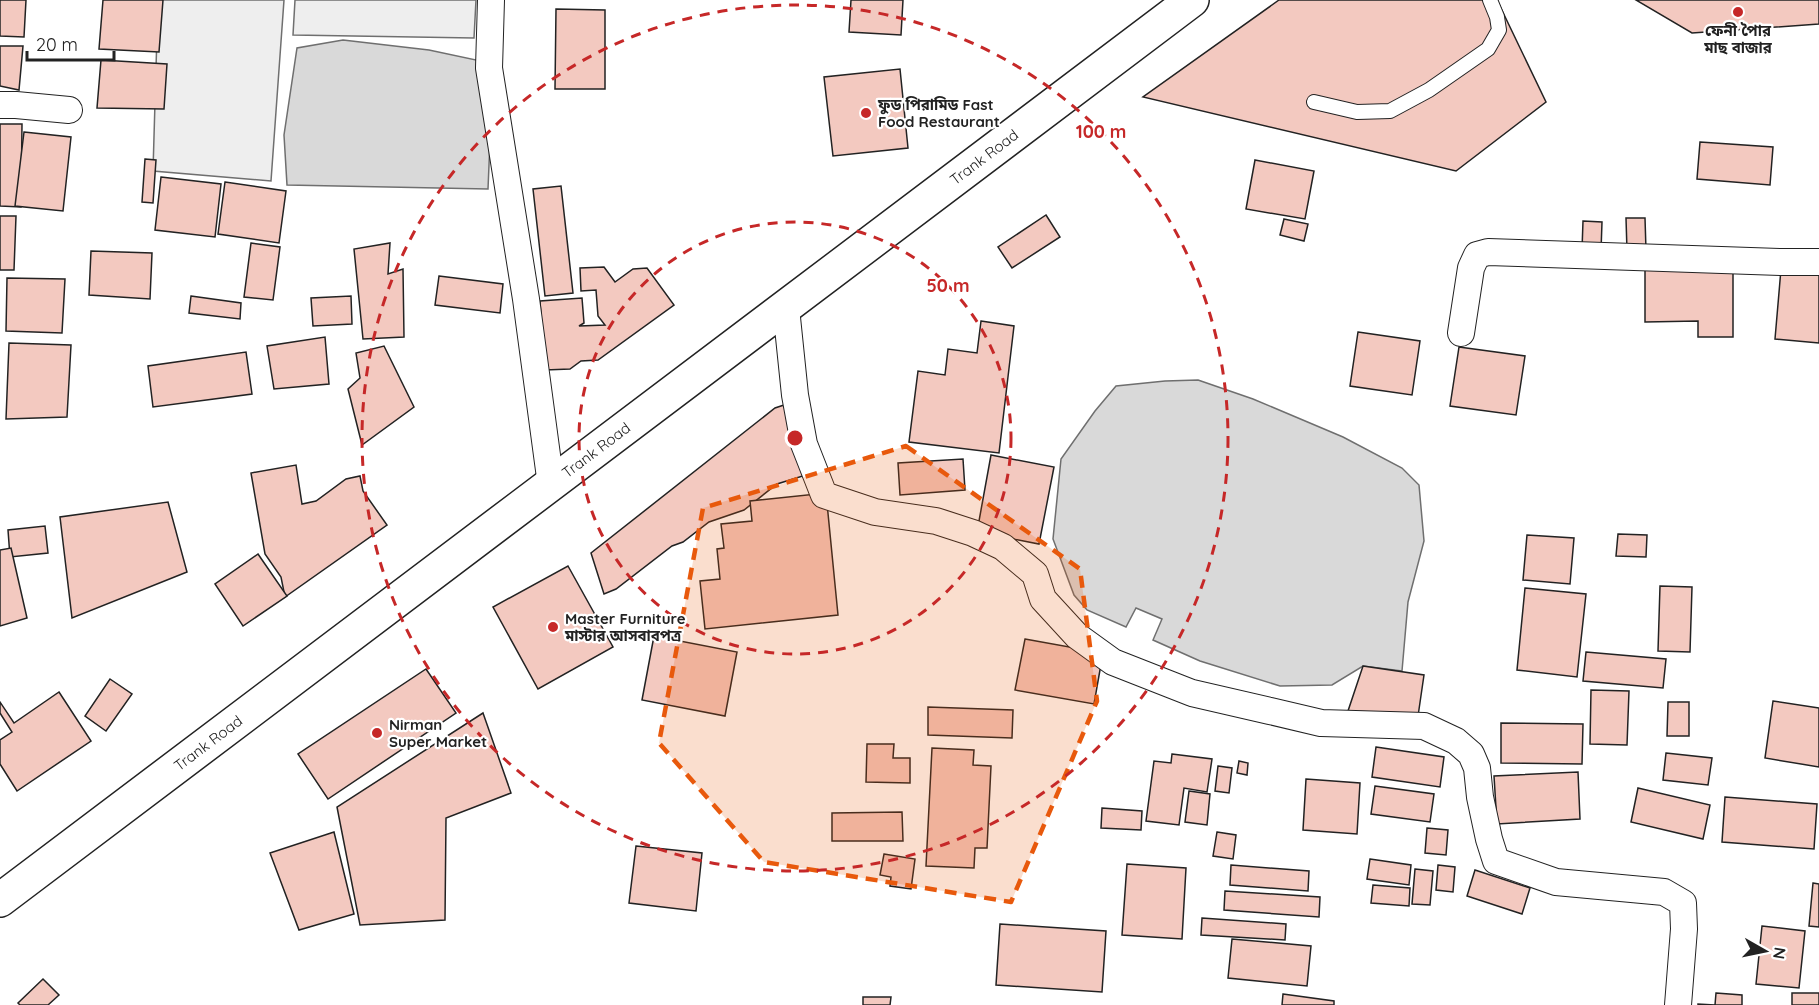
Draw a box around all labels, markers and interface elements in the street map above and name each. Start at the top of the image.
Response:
marker: ফেনী পৈার মাছ বাজার [1731,5,1745,19]
place label: ফেনী পৈার মাছ বাজার [1703,21,1773,57]
scale bar [27,24,114,62]
text: 20 m [36,33,78,56]
place label: ফুড পিরামিড Fast Food Restaurant [877,95,1000,131]
marker: ফুড পিরামিড Fast Food Restaurant [859,106,873,120]
text: 100 m [1076,120,1126,143]
street label: Trank Road [946,125,1022,189]
text: 50 m [926,274,970,297]
street label: Trank Road [558,418,634,482]
centre of rings [785,428,805,448]
place label: Master Furniture মাস্টার আসবাবপত্র [564,609,686,645]
marker: Master Furniture মাস্টার আসবাবপত্র [546,620,560,634]
street label: Trank Road [170,711,246,775]
place label: Nirman Super Market [389,715,487,751]
marker: Nirman Super Market [370,726,384,740]
north arrow [1735,921,1795,981]
text: N [1769,946,1791,961]

